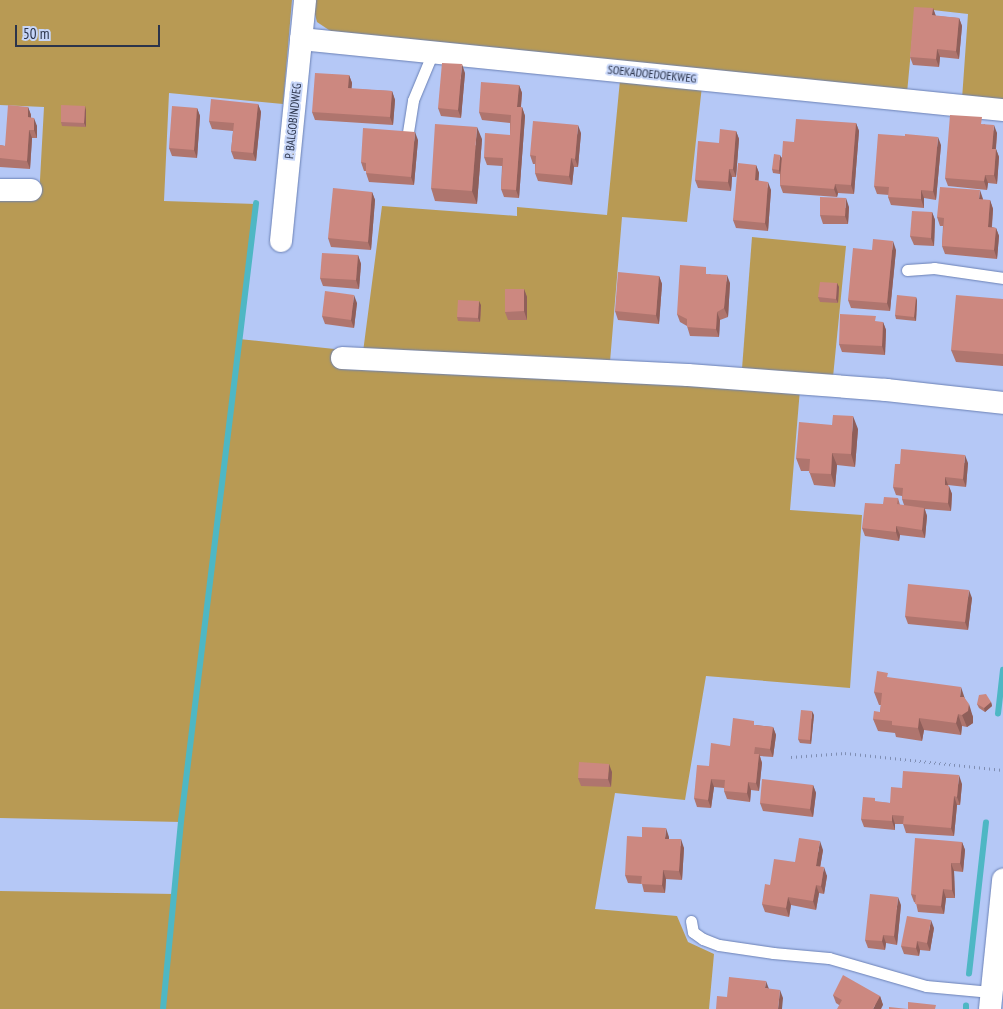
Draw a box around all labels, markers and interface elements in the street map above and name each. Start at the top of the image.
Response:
scale bar [18,15,162,47]
text: 50 m [23,24,49,43]
street label: SOEKADOEDOEKWEG [607,62,697,86]
street label: P. BALGOBINDWEG [282,82,304,160]

